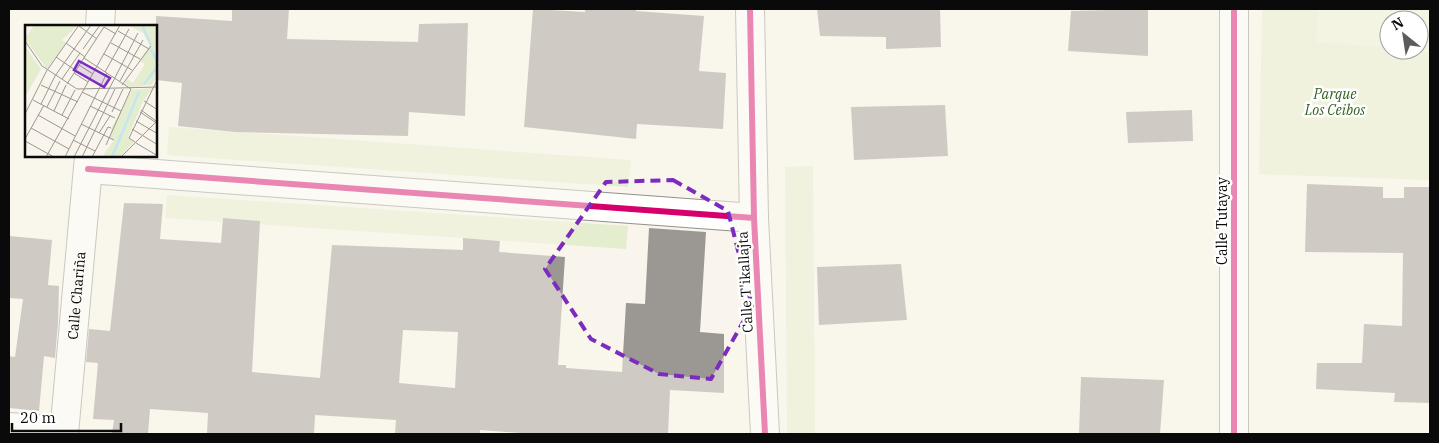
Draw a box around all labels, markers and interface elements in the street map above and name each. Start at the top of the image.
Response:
north arrow [1379,10,1429,60]
text: N [1388,13,1407,34]
inset map [25,25,158,158]
park label: Parque Los Ceibos [1304,85,1366,119]
street label: Calle Tutayay [1213,176,1231,265]
street label: Calle T'ikallajta [733,230,757,333]
street label: Calle Chariña [64,250,89,340]
scale bar [12,400,121,432]
text: 20 m [20,408,56,427]

